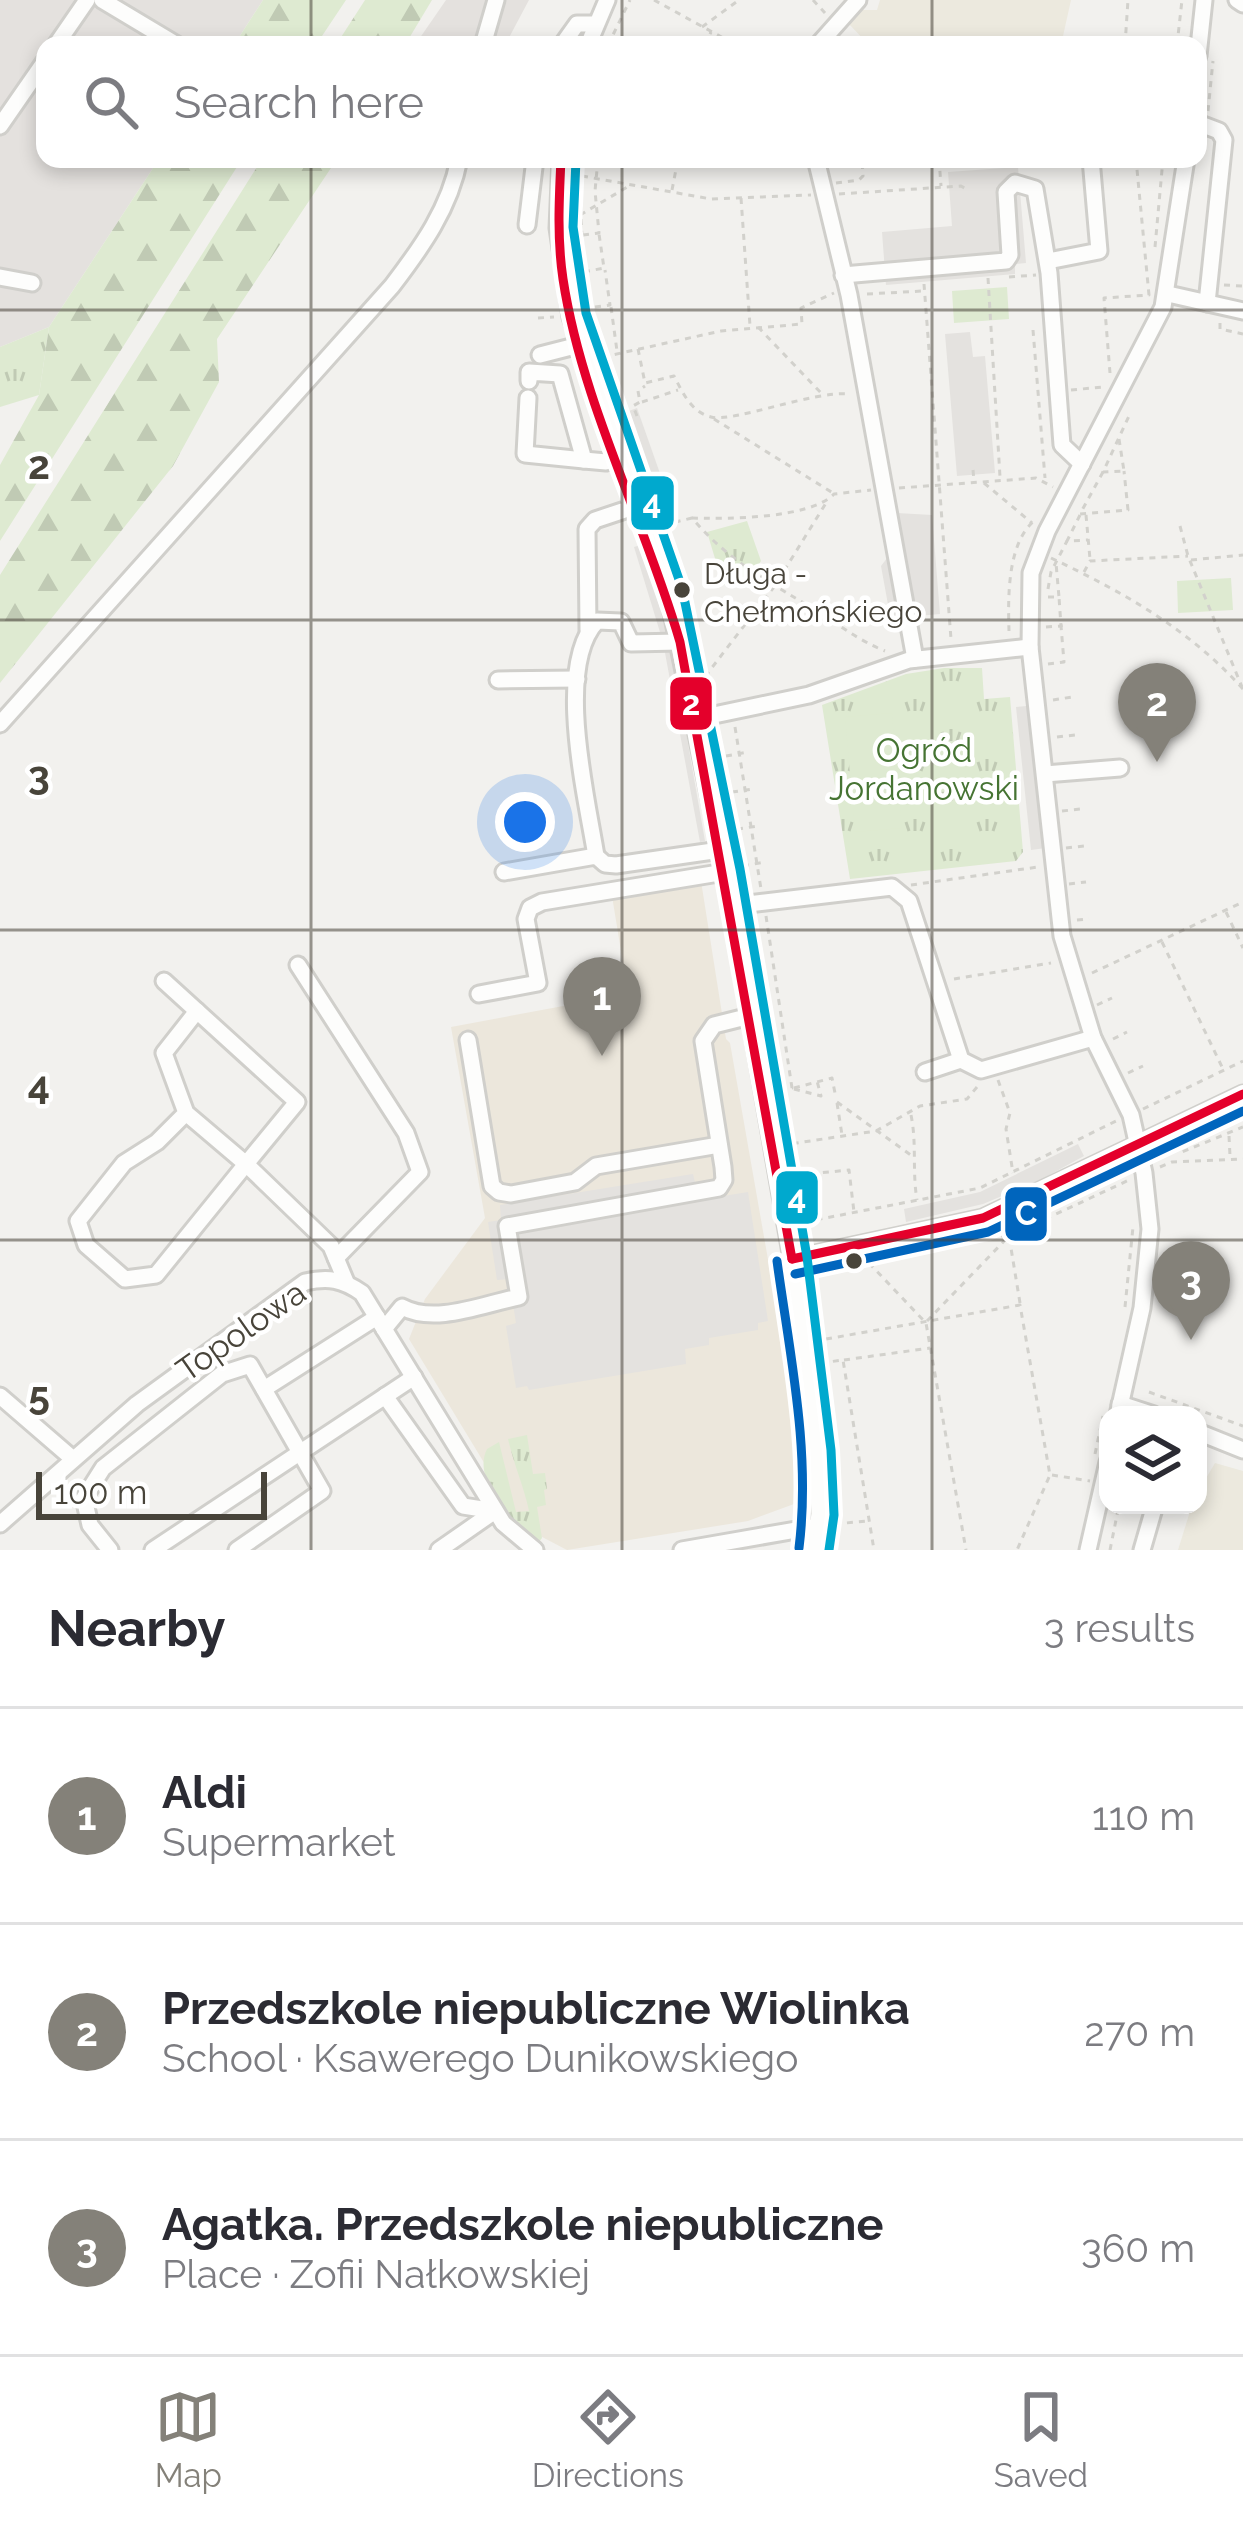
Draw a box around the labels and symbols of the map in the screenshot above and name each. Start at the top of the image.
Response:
text: 2 [28,442,50,488]
line badge: 4 [629,474,676,532]
text: 4 [643,483,661,522]
place label: Długa - Chełmońskiego [704,556,922,629]
marker: Długa - Chełmońskiego [671,579,693,601]
pin: 2 [1118,663,1196,762]
line badge: 2 [668,675,714,732]
text: 2 [682,684,700,723]
park label: Ogród Jordanowski [829,731,1019,808]
text: 3 [28,752,50,798]
your location [495,792,555,852]
pin: 1 [563,957,641,1056]
text: 4 [28,1062,50,1108]
line badge: 4 [774,1169,820,1226]
text: 4 [788,1178,806,1217]
line badge: C [1003,1185,1049,1243]
text: C [1015,1194,1038,1233]
pin: 3 [1152,1241,1230,1340]
unlabelled marker [843,1250,865,1272]
street label: Topolowa [169,1272,313,1390]
text: 5 [28,1372,50,1418]
scale bar [36,1466,267,1519]

